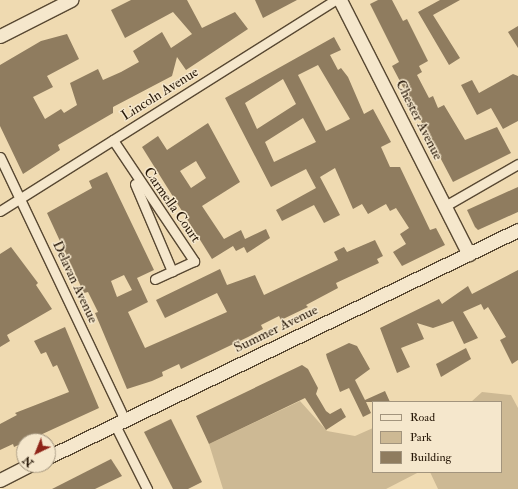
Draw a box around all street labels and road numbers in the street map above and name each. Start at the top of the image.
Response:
street label: Lincoln Avenue [118,64,202,124]
street label: Chester Avenue [392,77,446,163]
street label: Carmella Court [140,164,204,246]
street label: Delavan Avenue [49,238,101,326]
street label: Summer Avenue [231,301,321,357]

